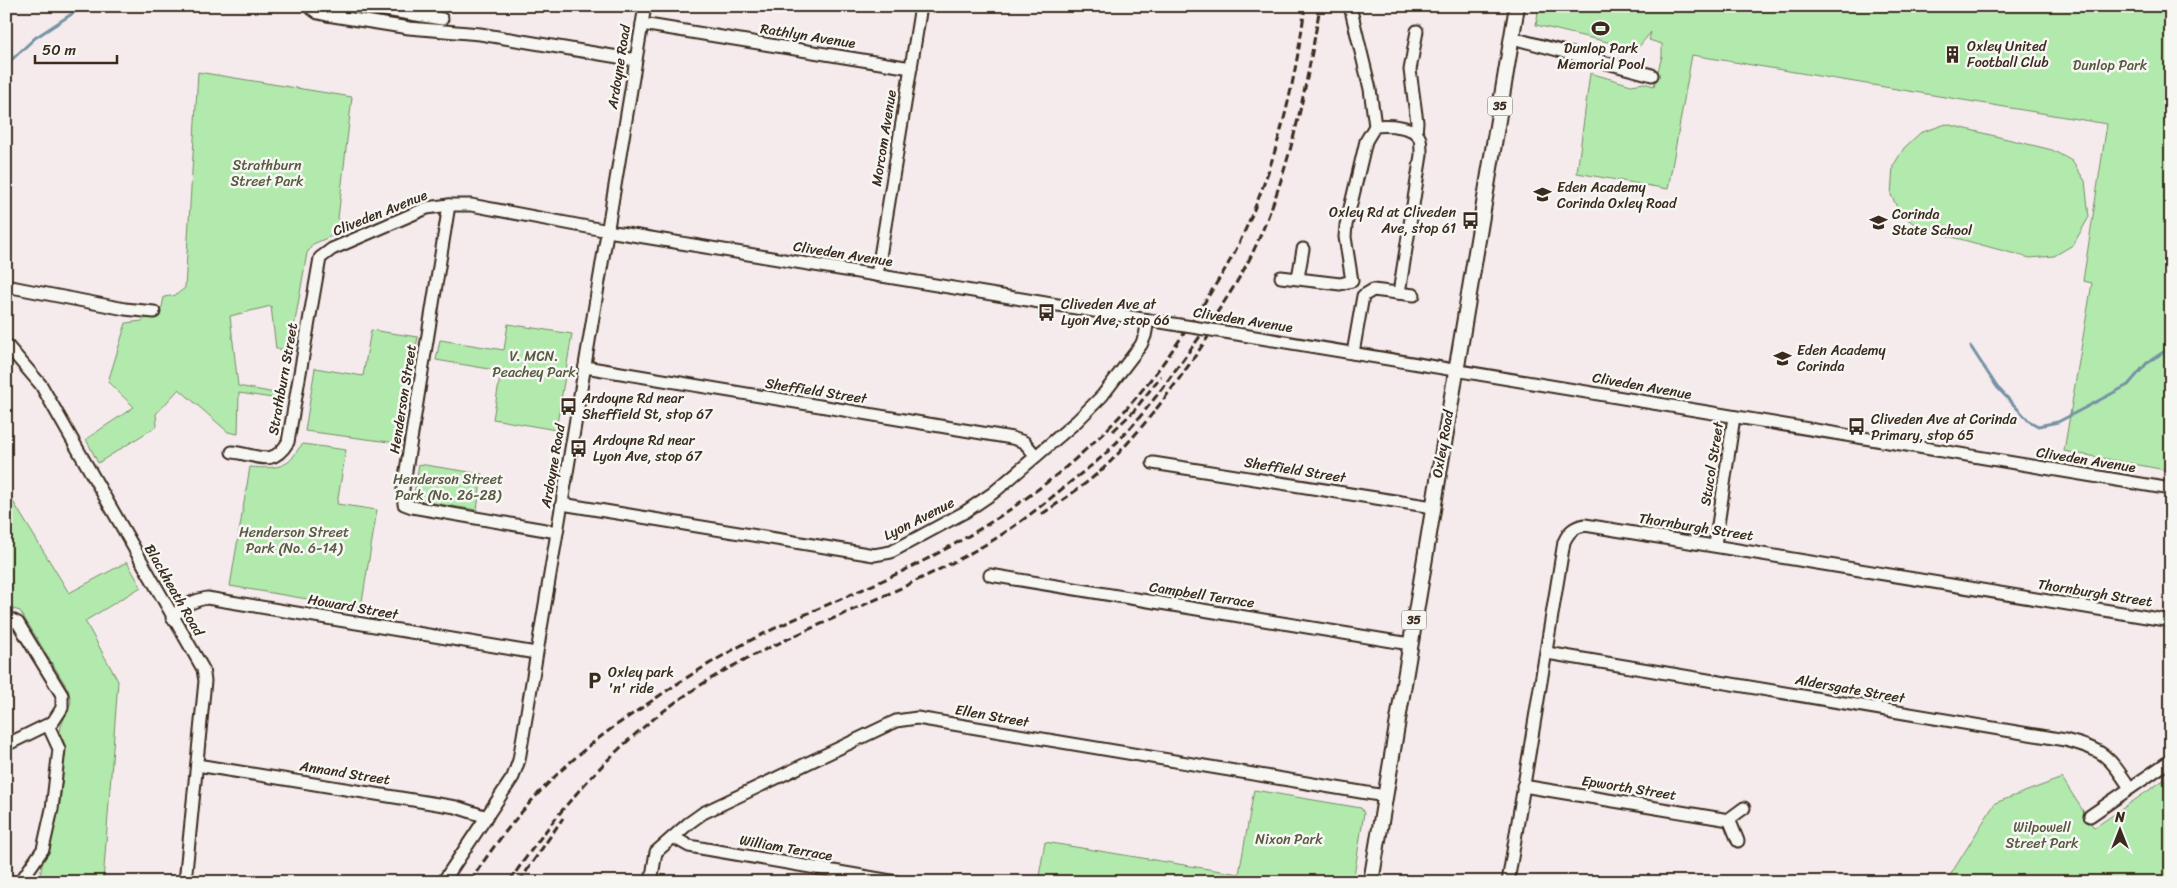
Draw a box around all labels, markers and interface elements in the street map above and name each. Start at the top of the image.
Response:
street label: Rathlyn Avenue [759,16,858,56]
sports icon: Dunlop Park Memorial Pool [1591,18,1611,38]
street label: Ardoyne Road [600,22,638,112]
scale bar [35,32,118,64]
place label: Oxley United Football Club [1967,34,2049,75]
place label: Dunlop Park Memorial Pool [1557,36,1646,77]
text: 50 m [42,37,77,63]
building icon: Oxley United Football Club [1943,44,1963,64]
park label: Dunlop Park [2073,53,2148,78]
street label: Morcom Avenue [864,88,904,188]
road number: 35 [1488,96,1512,115]
park label: Strathburn Street Park [230,153,304,194]
place label: Eden Academy Corinda Oxley Road [1557,175,1678,216]
street label: Cliveden Avenue [329,183,431,243]
school or university icon: Eden Academy Corinda Oxley Road [1533,185,1553,205]
place label: Oxley Rd at Cliveden Ave, stop 61 [1329,200,1456,241]
place label: Corinda State School [1892,202,1973,243]
bus stop icon: Oxley Rd at Cliveden Ave, stop 61 [1460,210,1480,230]
school or university icon: Corinda State School [1868,212,1888,232]
street label: Cliveden Avenue [791,234,895,274]
place label: Cliveden Ave at Lyon Ave, stop 66 [1061,292,1170,333]
street label: Cliveden Avenue [1191,300,1295,340]
bus stop icon: Cliveden Ave at Lyon Ave, stop 66 [1037,302,1057,322]
street label: Strathburn Street [261,321,305,437]
place label: Eden Academy Corinda [1797,338,1887,379]
street label: Henderson Street [382,343,424,455]
park label: V. MCN. Peachey Park [492,344,576,385]
school or university icon: Eden Academy Corinda [1773,348,1793,368]
street label: Cliveden Avenue [1590,365,1694,407]
street label: Sheffield Street [763,371,870,412]
place label: Ardoyne Rd near Sheffield St, stop 67 [581,386,713,427]
bus stop icon: Ardoyne Rd near Sheffield St, stop 67 [558,396,578,416]
street label: Oxley Road [1425,407,1462,480]
place label: Cliveden Ave at Corinda Primary, stop 65 [1871,407,2018,448]
bus stop icon: Cliveden Ave at Corinda Primary, stop 65 [1847,417,1867,437]
street label: Stucol Street [1693,419,1731,508]
street label: Ardoyne Road [533,420,573,511]
place label: Ardoyne Rd near Lyon Ave, stop 67 [592,428,703,469]
bus stop icon: Ardoyne Rd near Lyon Ave, stop 67 [569,438,589,458]
street label: Cliveden Avenue [2034,440,2138,480]
street label: Sheffield Street [1242,450,1349,491]
park label: Henderson Street Park (No. 26-28) [393,467,503,508]
street label: Lyon Avenue [879,490,959,548]
street label: Thornburgh Street [1637,506,1755,548]
park label: Henderson Street Park (No. 6-14) [239,520,349,561]
street label: Blackheath Road [137,539,211,642]
street label: Thornburgh Street [2036,572,2154,614]
street label: Campbell Terrace [1148,574,1256,616]
street label: Howard Street [306,587,401,627]
road number: 35 [1402,610,1426,630]
place label: Oxley park 'n' ride [608,660,674,701]
street label: Aldersgate Street [1792,667,1908,711]
parking icon: Oxley park 'n' ride [584,670,604,690]
street label: Ellen Street [953,697,1032,735]
street label: Annand Street [297,753,392,792]
street label: Epworth Street [1580,768,1678,808]
text: N [2114,805,2125,830]
north arrow [2094,806,2144,856]
park label: Wilpowell Street Park [2005,815,2079,856]
park label: Nixon Park [1255,827,1323,852]
street label: William Terrace [738,828,835,869]

